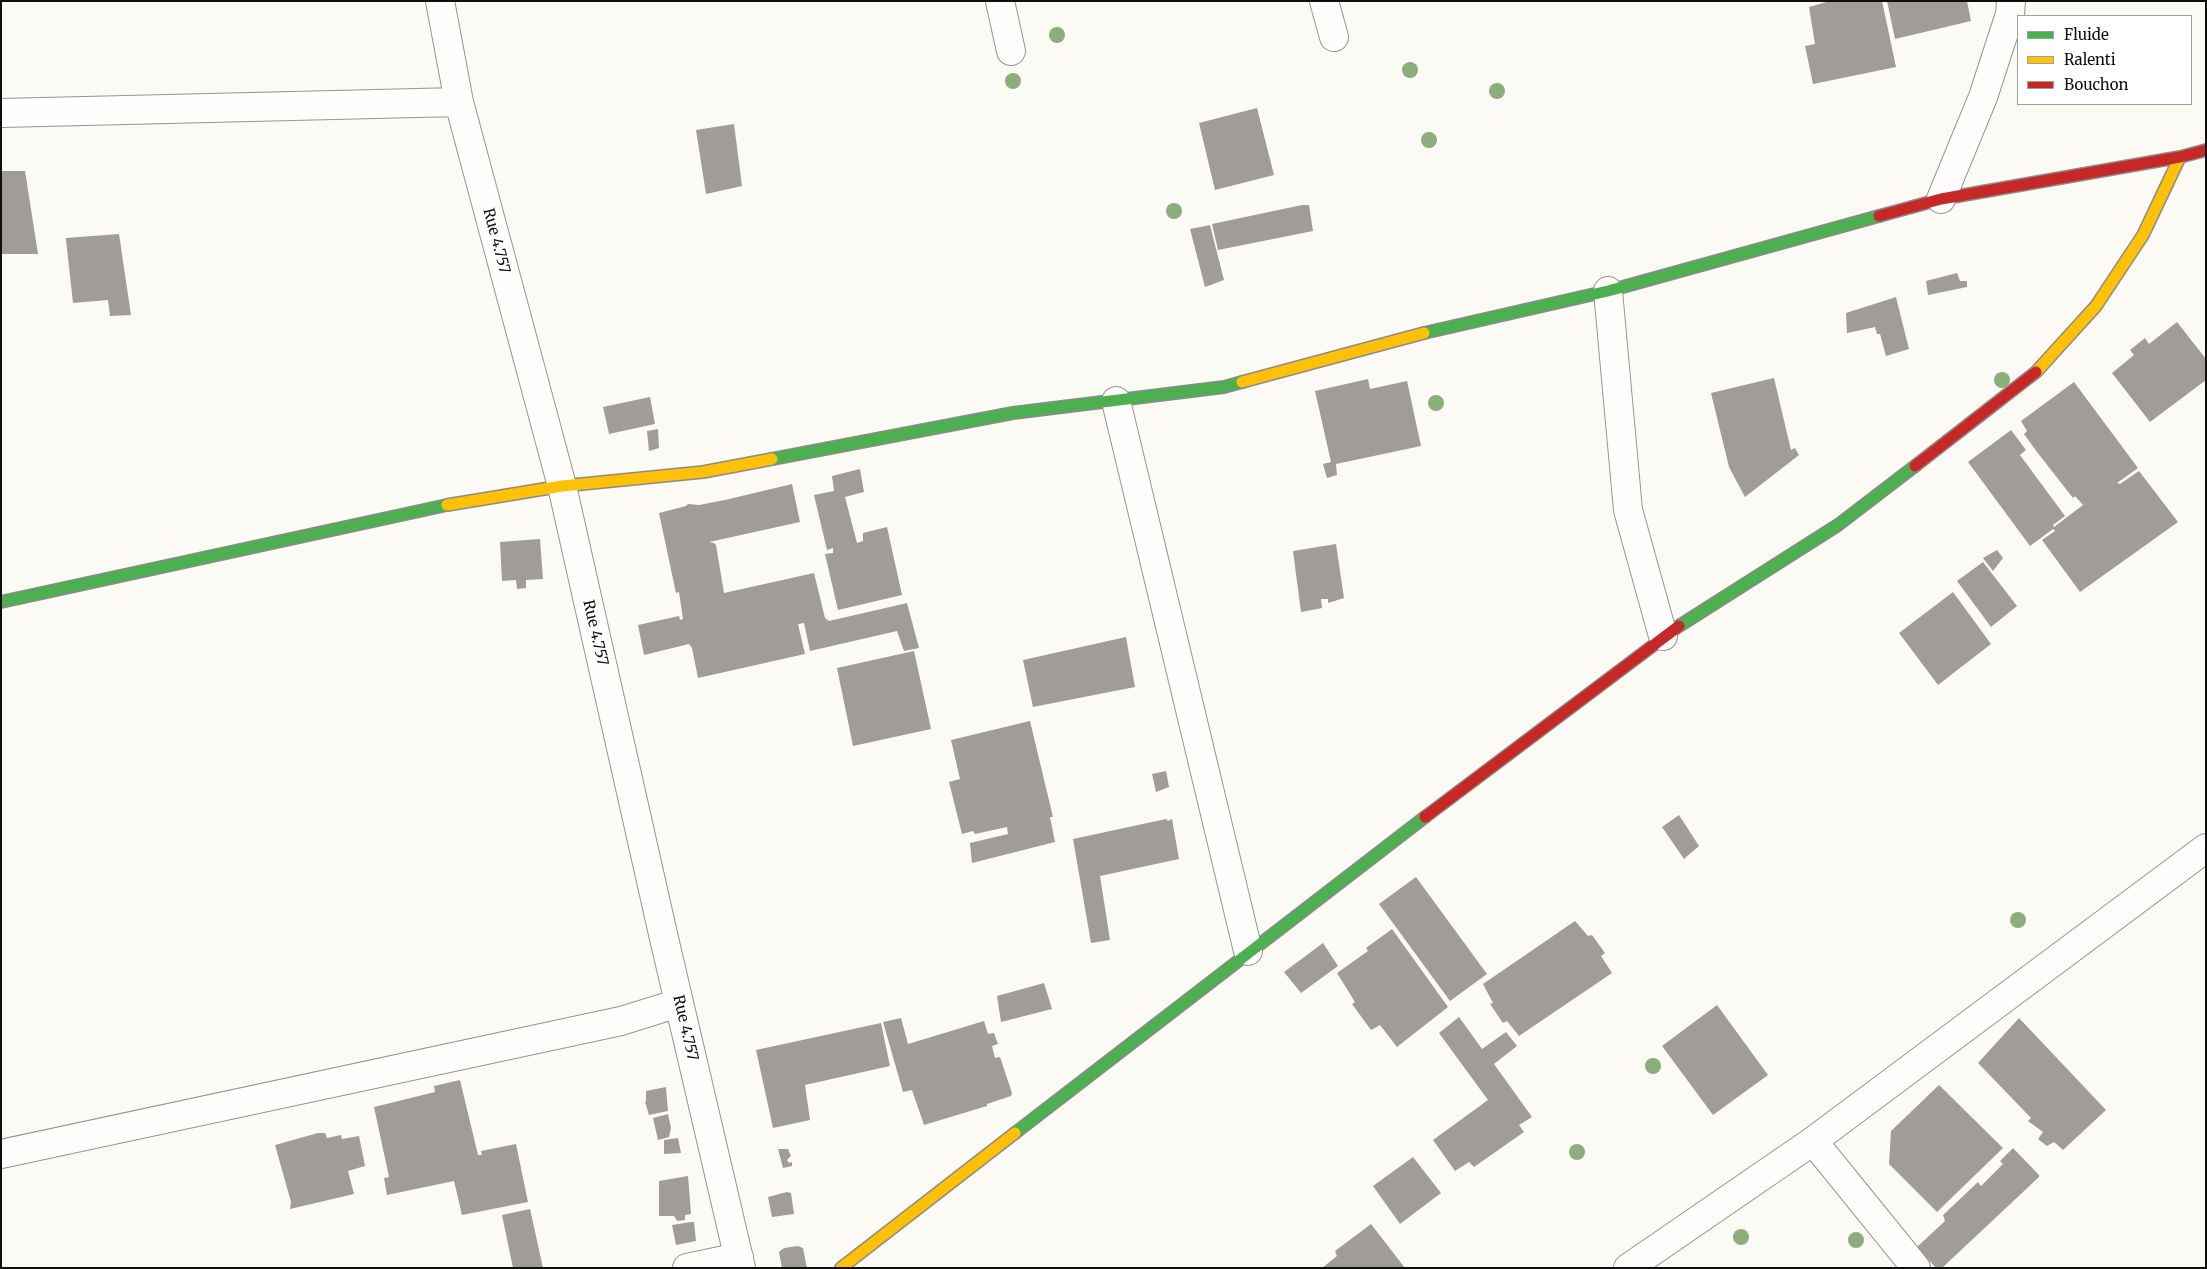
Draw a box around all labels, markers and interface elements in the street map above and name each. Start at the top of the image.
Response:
legend [2017,15,2192,105]
text: Fluide [2064,25,2109,44]
text: Ralenti [2064,50,2116,69]
text: Bouchon [2064,75,2128,94]
street label: Rue 4.757 [479,206,513,276]
street label: Rue 4.757 [579,598,611,668]
street label: Rue 4.757 [669,993,701,1063]

